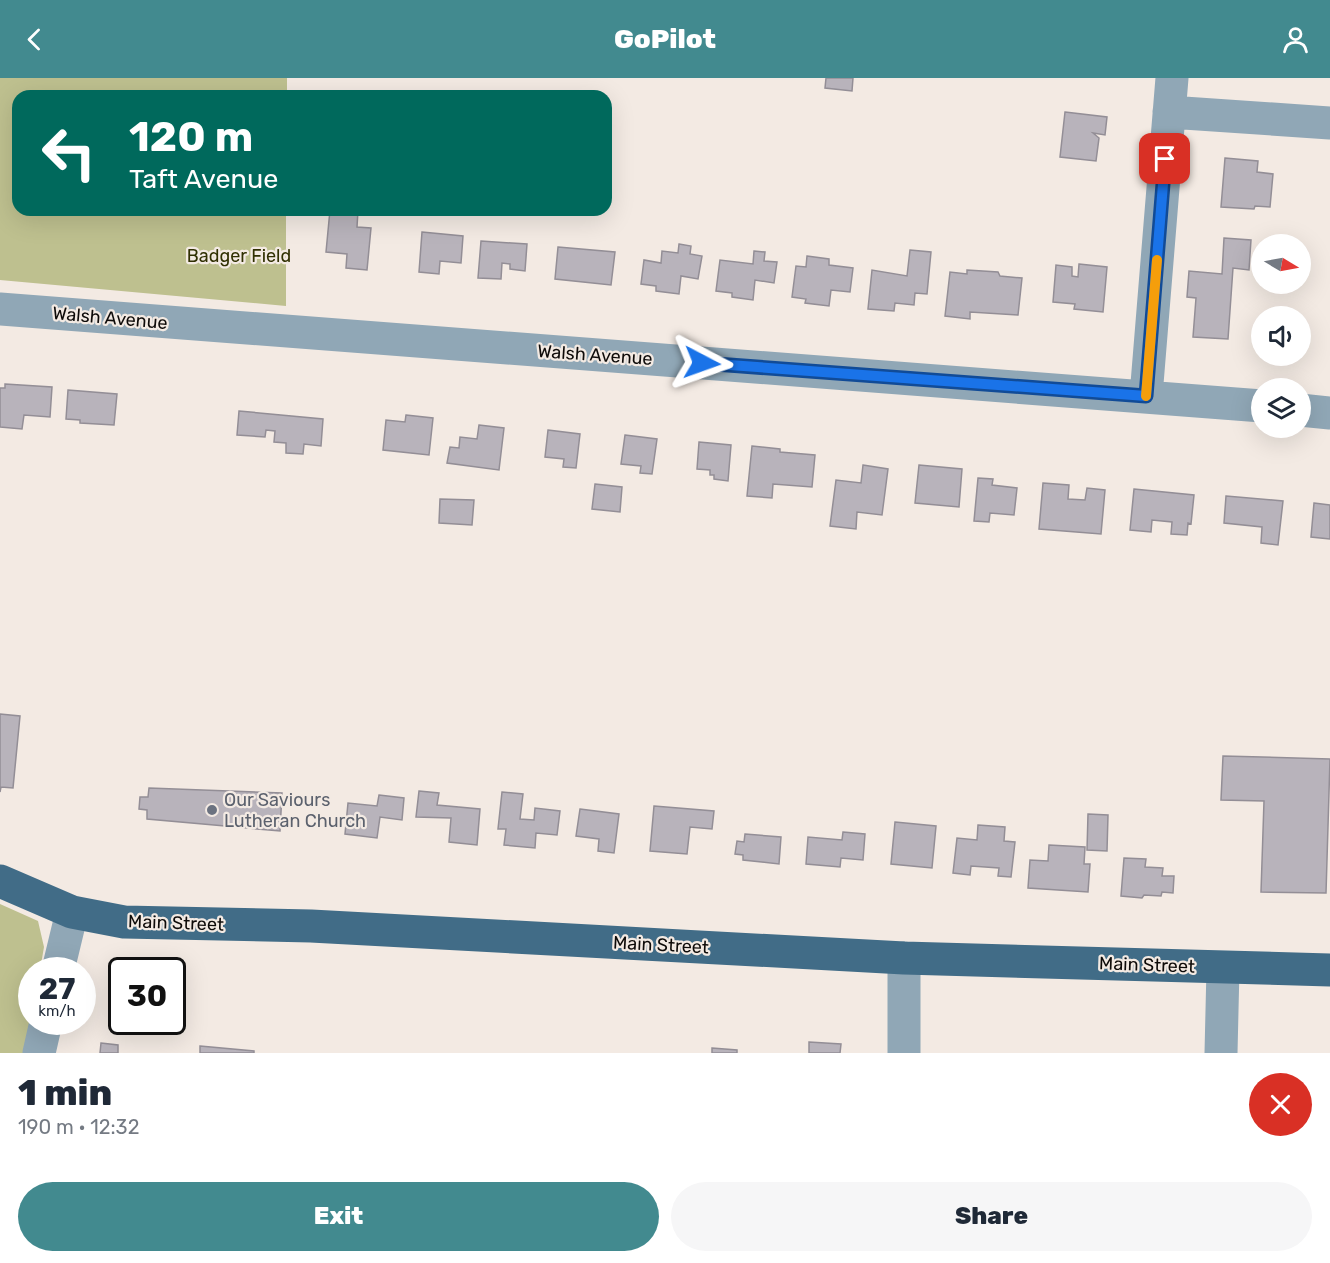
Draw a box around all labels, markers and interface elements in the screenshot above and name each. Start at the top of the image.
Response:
icon: back [18,23,51,56]
text: GoPilot [614,23,716,55]
icon: person [1279,23,1312,56]
text: 120 m [129,112,253,162]
icon: left [30,114,108,192]
pin [1139,133,1190,184]
icon: arrive [1148,142,1181,175]
text: Taft Avenue [129,163,278,195]
north arrow [1251,234,1311,294]
map controls [1251,234,1311,438]
park label: Badger Field [187,245,291,267]
street label: Walsh Avenue [52,302,168,334]
button: sound [1251,306,1311,366]
position arrow [670,331,734,395]
street label: Walsh Avenue [537,340,653,370]
button: layers [1251,378,1311,438]
place label: Our Saviours Lutheran Church [224,789,366,832]
marker: Our Saviours Lutheran Church [205,803,219,817]
street label: Main Street [128,910,224,936]
street label: Main Street [613,932,709,958]
street label: Main Street [1099,952,1195,978]
speed limit sign: 30 [108,957,186,1035]
text: 27 [39,971,75,1007]
text: km/h [38,1002,76,1020]
text: 1 min [18,1071,112,1114]
button: close [1249,1073,1312,1136]
text: 190 m · 12:32 [18,1115,139,1139]
button: Exit [18,1182,659,1251]
button: Share [671,1182,1312,1251]

